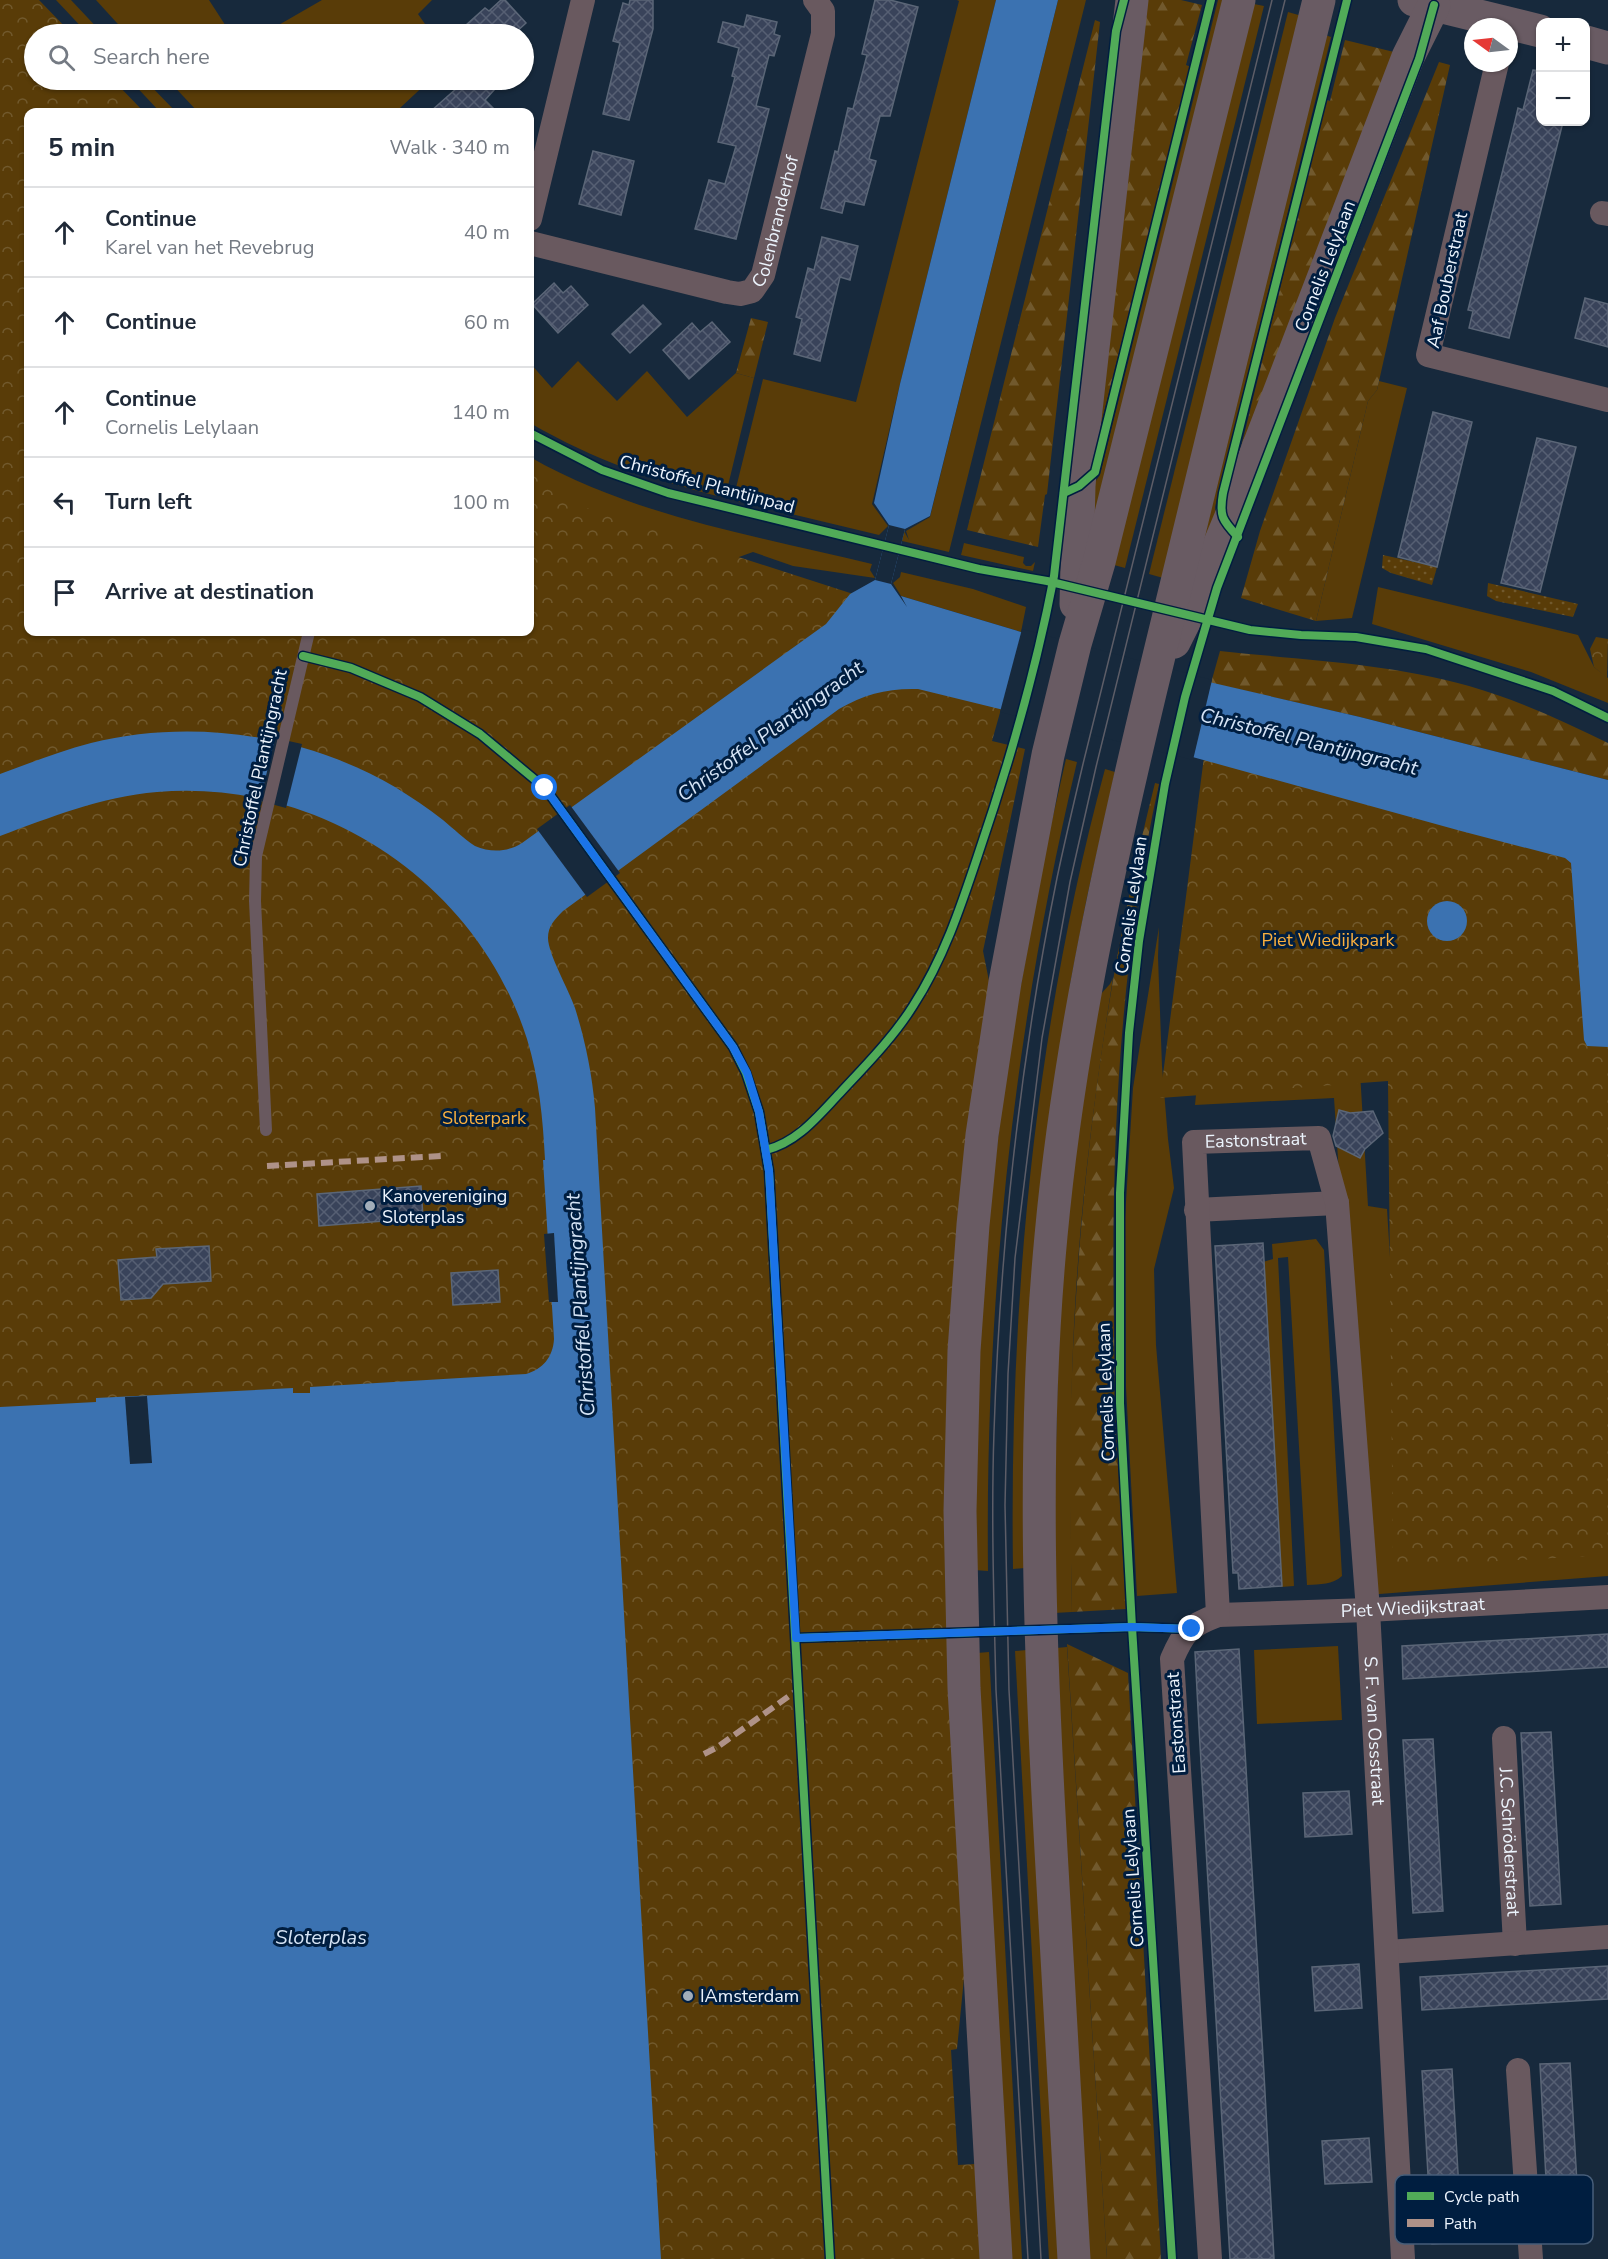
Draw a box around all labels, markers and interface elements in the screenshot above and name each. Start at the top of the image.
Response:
north arrow [1464,18,1518,72]
map controls [1536,18,1590,126]
button: + [1536,18,1590,72]
search box [24,24,534,90]
icon: search [45,41,78,74]
text: Search here [93,42,210,72]
button: − [1536,72,1590,126]
text: 5 min [48,130,115,165]
text: Walk · 340 m [390,134,510,161]
street label: Colenbranderhof [746,152,805,292]
street label: Cornelis Lelylaan [1289,197,1361,335]
text: Continue [105,204,196,234]
street label: Aaf Bouberstraat [1421,209,1473,350]
icon: ahead [48,216,81,249]
text: 40 m [464,219,510,246]
text: Karel van het Revebrug [105,234,314,261]
icon: ahead [48,306,81,339]
text: Continue [105,307,196,337]
text: 60 m [464,309,510,336]
text: Continue [105,384,196,414]
icon: ahead [48,396,81,429]
text: 140 m [452,399,510,426]
text: Cornelis Lelylaan [105,414,259,441]
street label: Christoffel Plantijnpad [617,449,797,519]
icon: left [48,486,81,519]
text: Turn left [105,487,192,517]
text: 100 m [452,489,510,516]
icon: arrive [48,576,81,609]
text: Arrive at destination [105,577,314,607]
water label: Christoffel Plantijngracht [672,654,870,808]
street label: Christoffel Plantijngracht [227,666,293,869]
water label: Christoffel Plantijngracht [1197,701,1422,782]
route start [531,774,557,800]
street label: Cornelis Lelylaan [1109,835,1153,975]
park label: Piet Wiedijkpark [1261,928,1396,952]
park label: Sloterpark [442,1106,527,1130]
street label: Eastonstraat [1204,1126,1307,1154]
place label: Kanovereniging Sloterplas [382,1184,507,1229]
water label: Christoffel Plantijngracht [559,1191,602,1418]
marker: Kanovereniging Sloterplas [363,1199,377,1213]
street label: Cornelis Lelylaan [1092,1322,1120,1462]
street label: Piet Wiedijkstraat [1340,1592,1486,1623]
route end [1178,1615,1204,1641]
street label: S. F. van Ossstraat [1359,1656,1391,1807]
street label: Eastonstraat [1160,1671,1192,1774]
street label: J.C. Schröderstraat [1494,1766,1526,1918]
street label: Cornelis Lelylaan [1116,1808,1150,1948]
water label: Sloterplas [275,1924,367,1951]
place label: IAmsterdam [700,1984,799,2008]
marker: IAmsterdam [681,1989,695,2003]
legend [1395,2175,1593,2244]
text: Cycle path [1444,2186,1520,2208]
text: Path [1444,2213,1477,2235]

